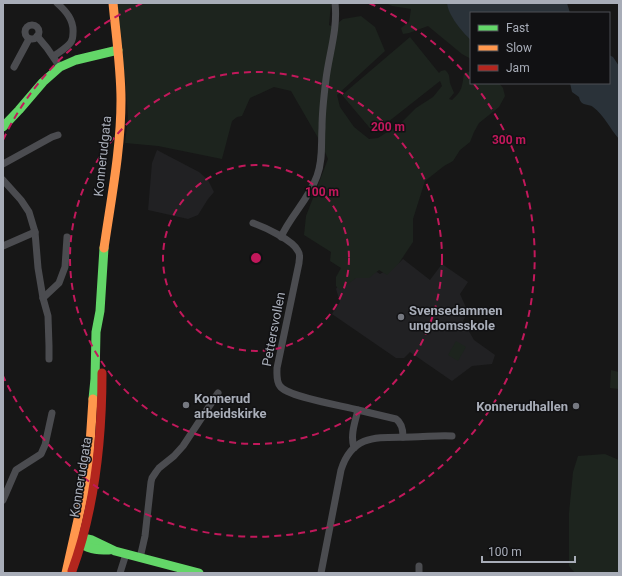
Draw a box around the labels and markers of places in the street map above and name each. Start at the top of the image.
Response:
centre of rings [249,251,263,265]
place label: Svensedammen ungdomsskole [409,303,503,333]
marker: Svensedammen ungdomsskole [396,312,406,322]
place label: Konnerud arbeidskirke [194,391,266,421]
place label: Konnerudhallen [476,399,568,414]
marker: Konnerud arbeidskirke [181,400,191,410]
marker: Konnerudhallen [571,401,581,411]

